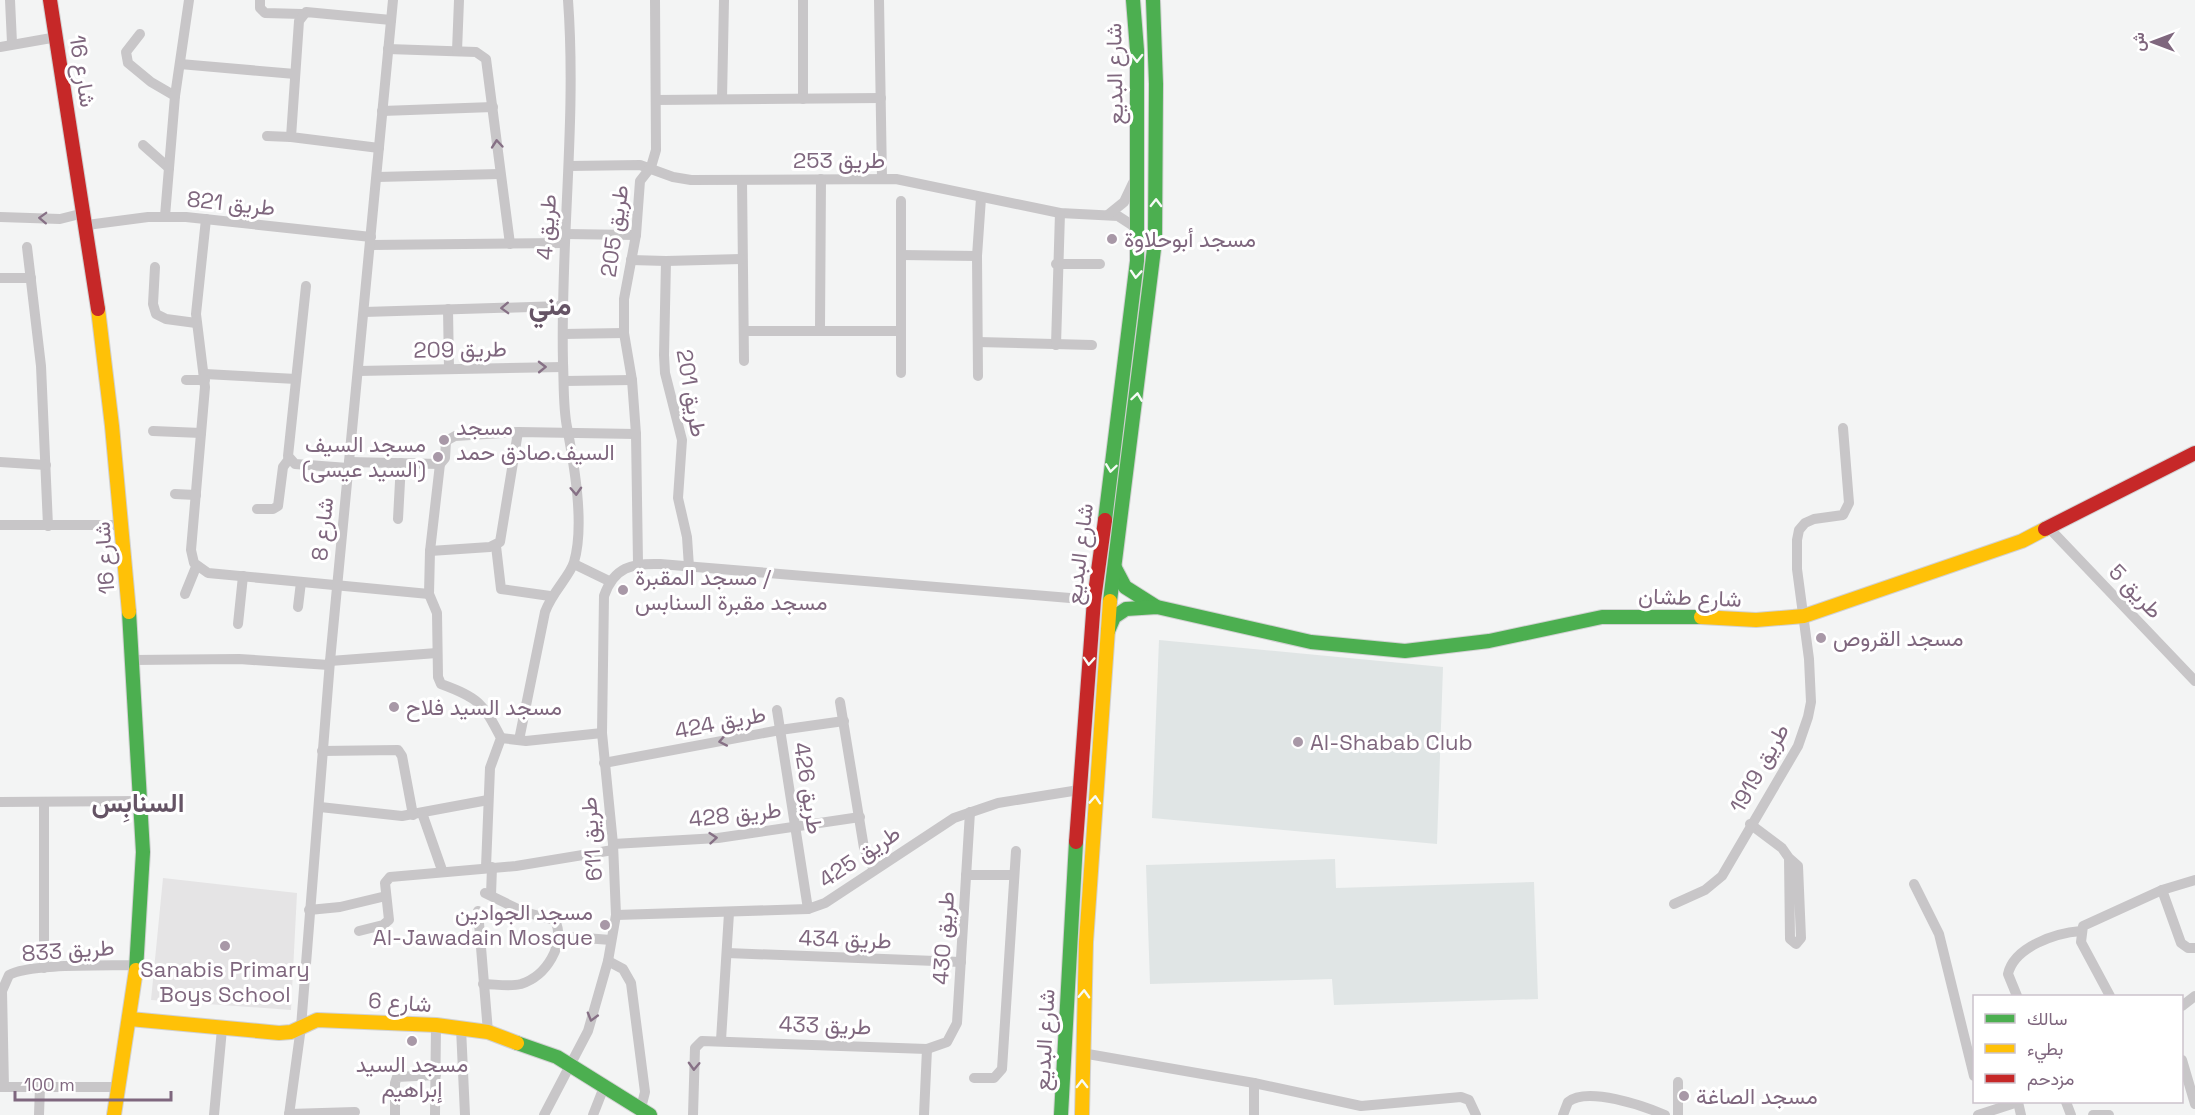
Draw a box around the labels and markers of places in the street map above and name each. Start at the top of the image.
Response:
place label: مسجد أبوحلاوة [1124,225,1256,253]
marker: مسجد أبوحلاوة [1105,232,1119,246]
place label: مسجد السيف.صادق حمد [456,413,615,466]
place label: مسجد السيف (السيد عيسى) [302,430,426,483]
marker: مسجد السيف.صادق حمد [437,433,451,447]
marker: مسجد السيف (السيد عيسى) [431,450,445,464]
place label: مسجد المقبرة / مسجد مقبرة السنابس [635,563,828,616]
marker: مسجد المقبرة / مسجد مقبرة السنابس [616,583,630,597]
place label: مسجد القروص [1833,624,1963,652]
marker: مسجد القروص [1814,631,1828,645]
place label: مسجد السيد فلاح [406,693,562,722]
marker: مسجد السيد فلاح [387,700,401,714]
place label: Al-Shabab Club [1310,728,1473,756]
marker: Al-Shabab Club [1291,735,1305,749]
place label: مسجد الجوادين Al-Jawadain Mosque [373,898,593,951]
marker: مسجد الجوادين Al-Jawadain Mosque [598,918,612,932]
marker: Sanabis Primary Boys School [218,939,232,953]
place label: Sanabis Primary Boys School [140,955,310,1008]
marker: مسجد السيد إبراهيم [405,1034,419,1048]
place label: مسجد السيد إبراهيم [356,1050,468,1104]
place label: مسجد الصاغة [1696,1082,1818,1110]
marker: مسجد الصاغة [1677,1089,1691,1103]

